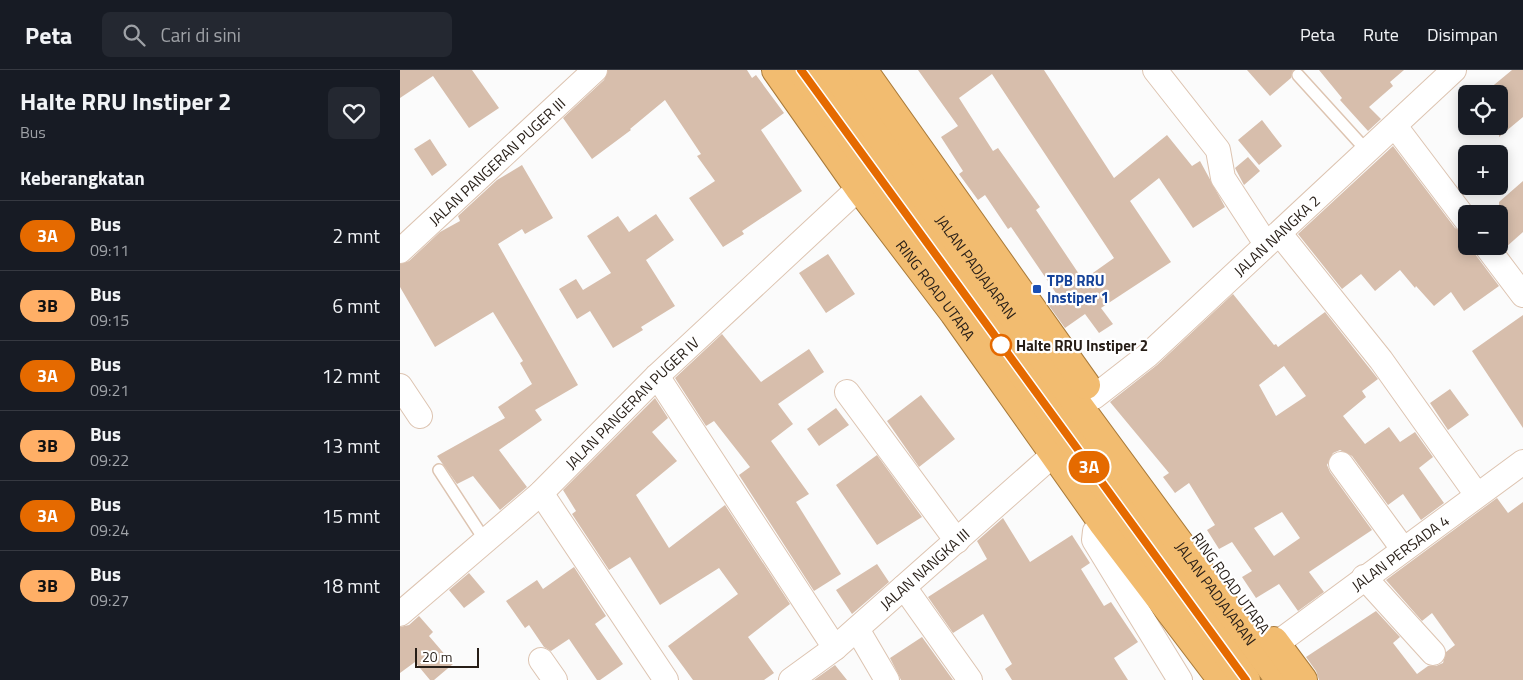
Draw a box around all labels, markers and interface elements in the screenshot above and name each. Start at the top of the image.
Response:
search box [102,12,452,57]
text: Peta [25,17,72,53]
text: Cari di sini [160,20,241,49]
icon: search [120,21,148,49]
text: Peta [1300,21,1335,48]
text: Rute [1363,21,1399,48]
text: Disimpan [1427,21,1498,48]
text: Halte RRU Instiper 2 [20,83,231,119]
map controls [1458,85,1508,255]
button: locate [1458,85,1508,135]
button: heart [328,87,380,139]
street label: JALAN PANGERAN PUGER III [423,92,570,231]
text: Bus [20,120,46,144]
button: + [1458,145,1508,195]
text: Keberangkatan [20,163,145,192]
street label: JALAN NANGKA 2 [1228,189,1325,281]
button: − [1458,205,1508,255]
text: Bus [90,209,121,238]
street label: JALAN PADJAJARAN [930,210,1023,324]
text: 2 mnt [332,221,380,250]
text: 3A [37,222,58,249]
street label: RING ROAD UTARA [891,235,981,345]
text: 09:11 [90,238,129,262]
place label: TPB RRU Instiper 1 [1047,269,1109,309]
text: Bus [90,279,121,308]
marker: TPB RRU Instiper 1 [1031,283,1043,295]
text: 6 mnt [332,291,380,320]
text: 3B [37,292,58,319]
text: 09:15 [90,308,129,332]
street label: JALAN PANGERAN PUGER IV [560,331,704,474]
marker: Halte RRU Instiper 2 [990,334,1012,356]
place label: Halte RRU Instiper 2 [1016,334,1148,357]
text: Bus [90,349,121,378]
text: 12 mnt [322,361,380,390]
text: 3A [37,362,58,389]
text: 09:21 [90,378,129,402]
text: Bus [90,419,121,448]
text: 13 mnt [322,431,380,460]
text: 3B [37,432,58,459]
text: 09:22 [90,448,129,472]
line badge: 3A [1066,451,1112,483]
text: 3A [1079,453,1099,480]
text: Bus [90,489,121,518]
text: 15 mnt [322,501,380,530]
text: 3A [37,502,58,529]
street label: JALAN PERSADA 4 [1346,509,1454,596]
text: 09:24 [90,518,129,542]
street label: JALAN NANGKA III [874,523,975,615]
street label: RING ROAD UTARA [1186,528,1276,638]
street label: JALAN PADJAJARAN [1170,536,1262,650]
text: Bus [90,559,121,588]
text: 18 mnt [322,571,380,600]
text: 3B [37,572,58,599]
text: 09:27 [90,588,129,612]
scale bar [415,645,479,668]
text: 20 m [422,646,452,667]

